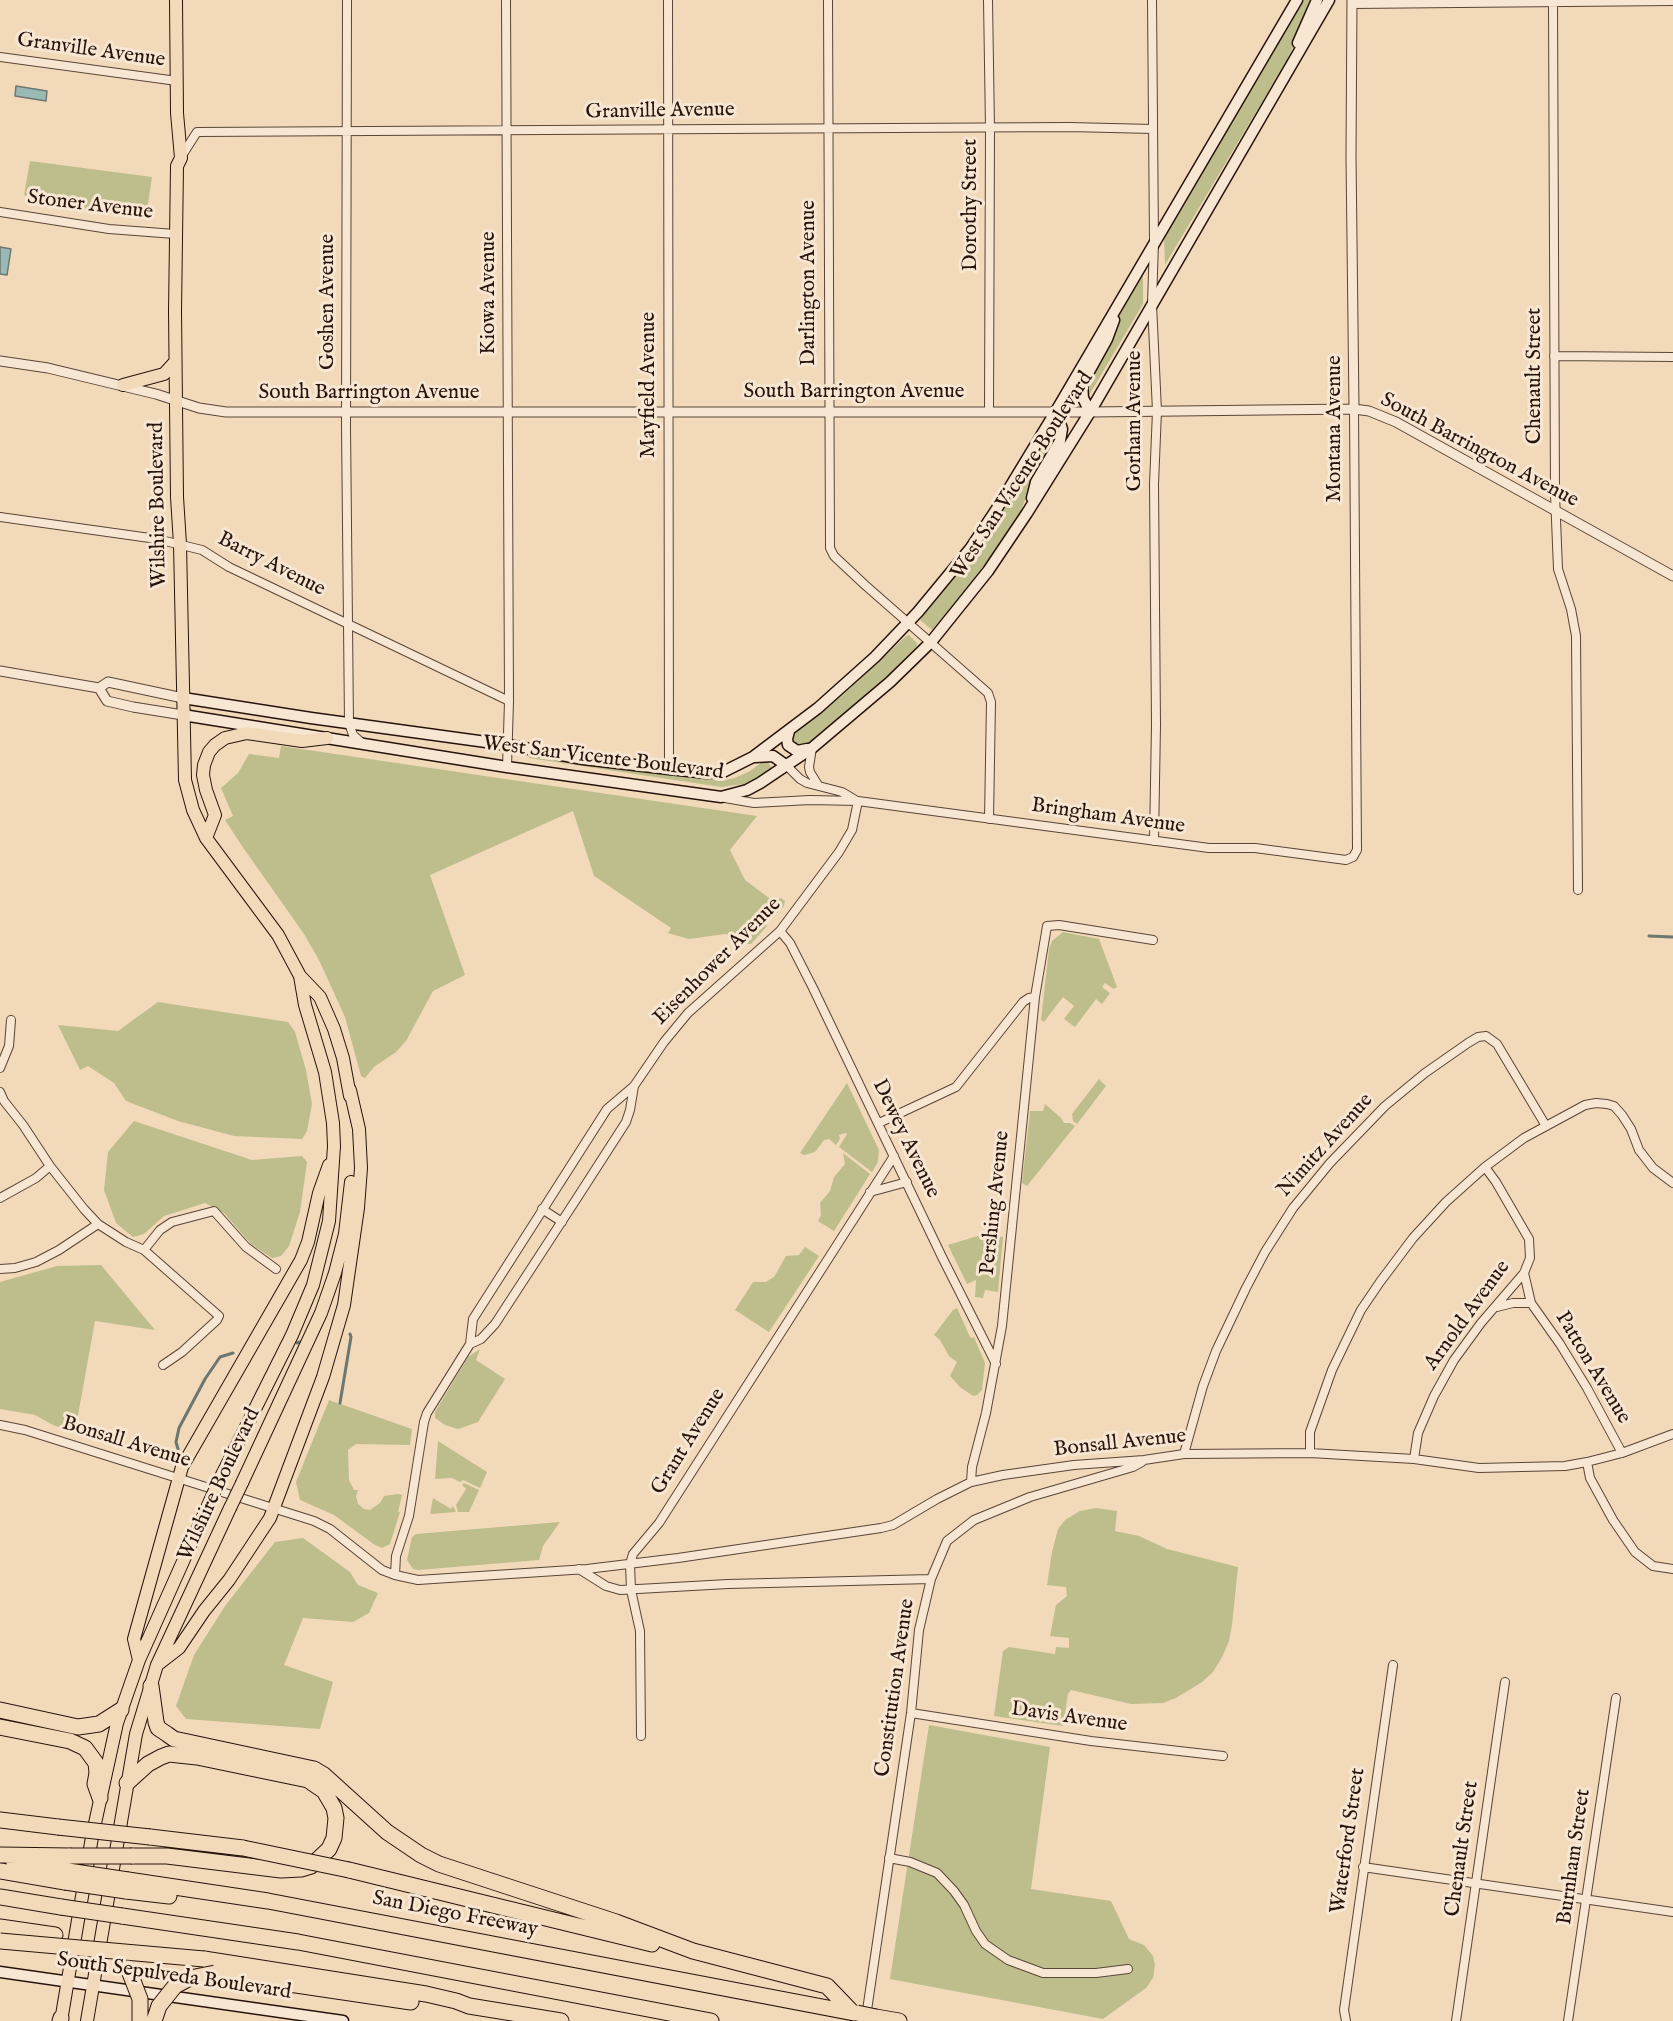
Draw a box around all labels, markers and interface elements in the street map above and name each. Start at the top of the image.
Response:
street label: Granville Avenue [15,28,167,74]
street label: Granville Avenue [585,98,735,126]
street label: Dorothy Street [959,139,985,271]
street label: Stoner Avenue [26,186,154,226]
street label: Darlington Avenue [797,200,823,366]
street label: Kiowa Avenue [477,231,503,355]
street label: Goshen Avenue [316,234,342,370]
street label: Chenault Street [1523,308,1549,444]
street label: Mayfield Avenue [637,312,663,458]
street label: Gorham Avenue [1123,351,1149,491]
street label: Montana Avenue [1323,355,1349,503]
street label: West San Vicente Boulevard [946,367,1100,585]
street label: South Barrington Avenue [744,380,964,406]
street label: South Barrington Avenue [259,381,479,407]
street label: South Barrington Avenue [1376,388,1582,514]
street label: Wilshire Boulevard [145,422,173,588]
street label: Barry Avenue [213,527,329,603]
street label: West San Vicente Boulevard [481,732,725,786]
street label: Bringham Avenue [1029,794,1187,840]
street label: Eisenhower Avenue [649,893,787,1031]
street label: Dewey Avenue [865,1076,945,1202]
street label: Nimitz Avenue [1273,1089,1379,1203]
street label: Pershing Avenue [976,1130,1016,1276]
street label: Arnold Avenue [1420,1256,1516,1376]
street label: Patton Avenue [1549,1307,1635,1429]
street label: Grant Avenue [646,1384,732,1500]
street label: Wilshire Boulevard [173,1404,267,1566]
street label: Bonsall Avenue [59,1412,193,1474]
street label: Bonsall Avenue [1053,1425,1187,1463]
street label: Constitution Avenue [871,1597,921,1779]
street label: Davis Avenue [1009,1697,1129,1739]
street label: Waterford Street [1326,1767,1372,1915]
street label: Chenault Street [1441,1780,1485,1918]
street label: Burnham Street [1553,1787,1597,1927]
street label: San Diego Freeway [370,1887,540,1943]
street label: South Sepulveda Boulevard [55,1948,293,2006]

